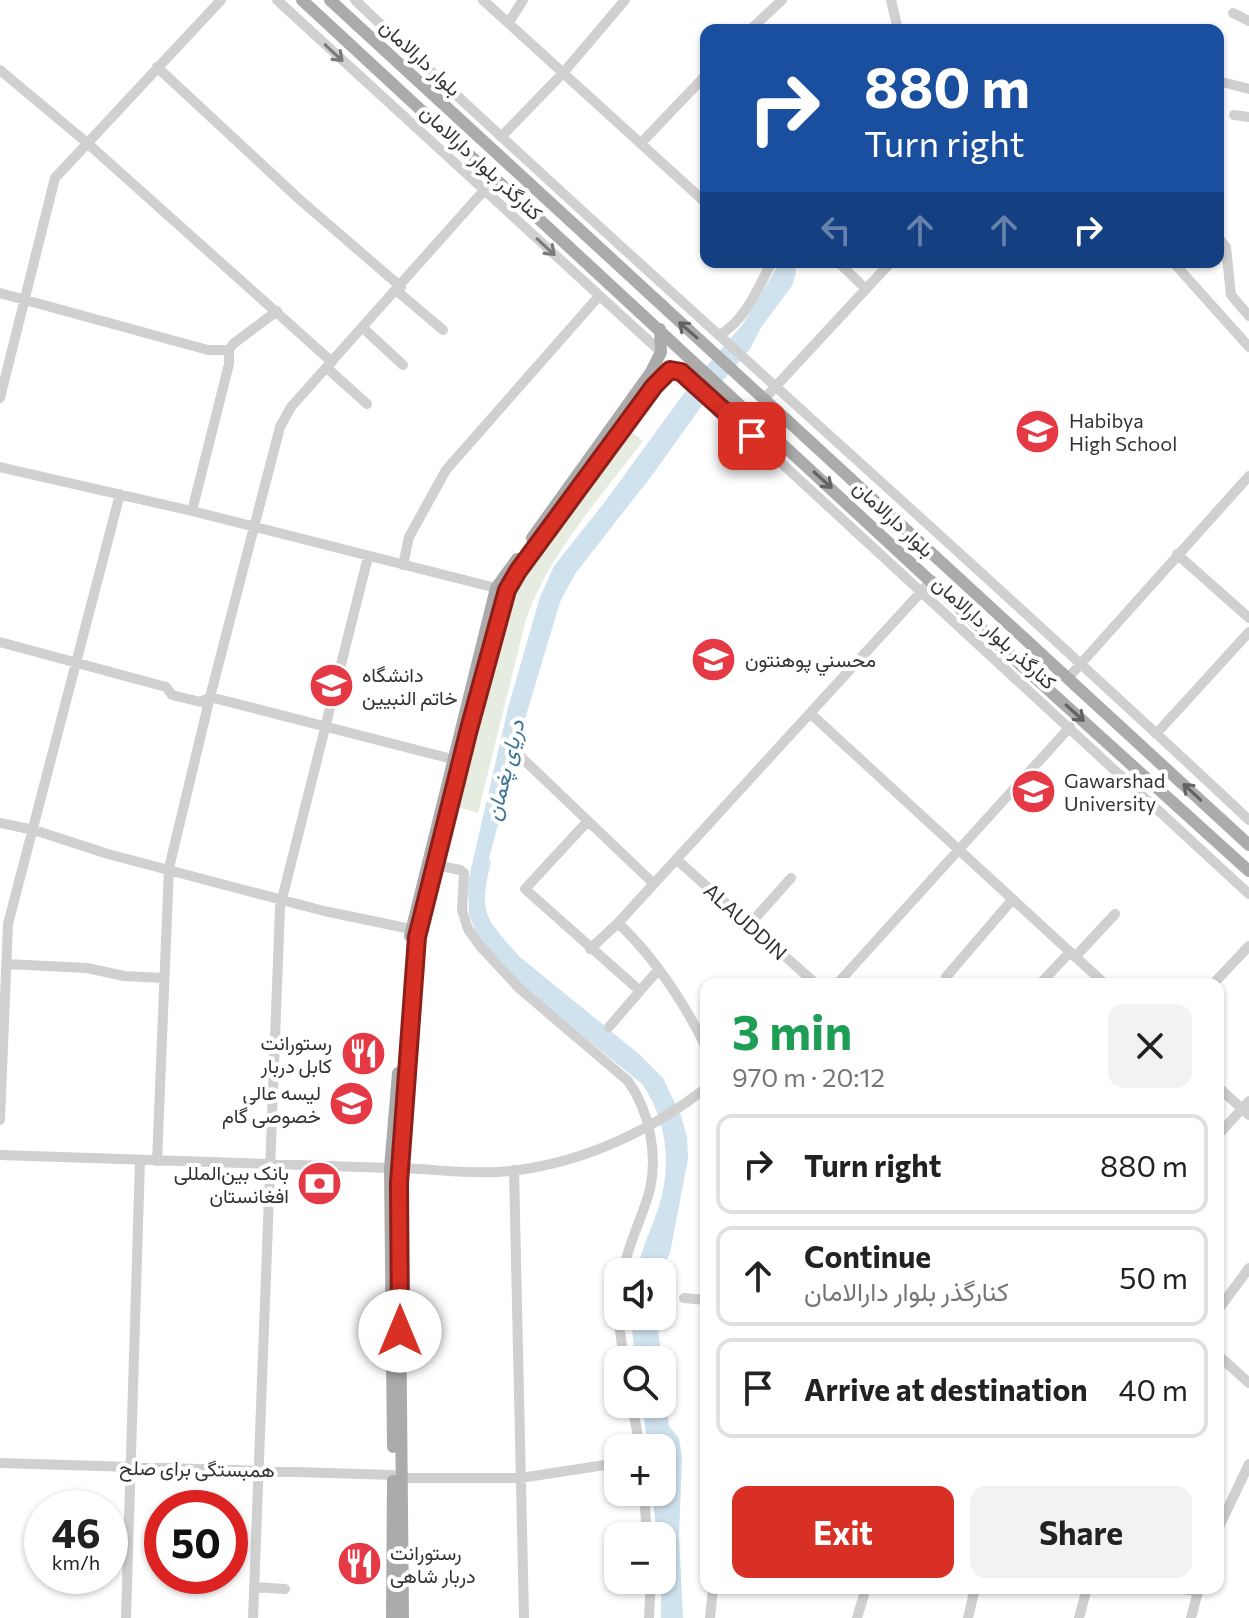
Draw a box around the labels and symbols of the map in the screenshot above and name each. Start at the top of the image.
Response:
street label: بلوار دارالامان [374,14,466,102]
one-way arrow [324,43,344,62]
street label: کنارگذر بلوار دارالامان [415,99,548,226]
one-way arrow [536,238,556,256]
one-way arrow [678,321,698,339]
pin [718,402,786,470]
school or university icon: Habibya High School [1014,407,1062,455]
place label: Habibya High School [1069,408,1177,455]
one-way arrow [812,470,832,488]
street label: بلوار دارالامان [847,475,939,563]
street label: کنارگذر بلوار دارالامان [927,570,1062,695]
school or university icon: محسني پوهنتون [690,635,738,683]
place label: محسني پوهنتون [745,647,876,677]
school or university icon: دانشگاه خاتم النبیین [307,661,355,709]
place label: دانشگاه خاتم النبیین [362,662,458,711]
one-way arrow [1065,704,1085,723]
water label: دریای پغمان [478,716,532,824]
school or university icon: Gawarshad University [1009,768,1057,816]
place label: Gawarshad University [1064,768,1165,815]
one-way arrow [1182,784,1202,802]
street label: ALAUDDIN [700,878,792,964]
restaurant icon: رستورانت کابل دربار [339,1029,387,1077]
place label: رستورانت کابل دربار [260,1030,332,1079]
place label: لیسه عالی خصوصی گام [222,1080,321,1129]
school or university icon: لیسه عالی خصوصی گام [328,1080,376,1128]
place label: بانک بین‌المللی افغانستان [174,1160,289,1207]
bank icon: بانک بین‌المللی افغانستان [296,1160,344,1208]
position arrow [358,1289,442,1373]
street label: همبستگی برای صلح [119,1455,275,1484]
speed limit sign: 50 [144,1490,248,1594]
restaurant icon: رستورانت دربار شاهی [335,1540,383,1588]
place label: رستورانت دربار شاهی [390,1540,476,1589]

